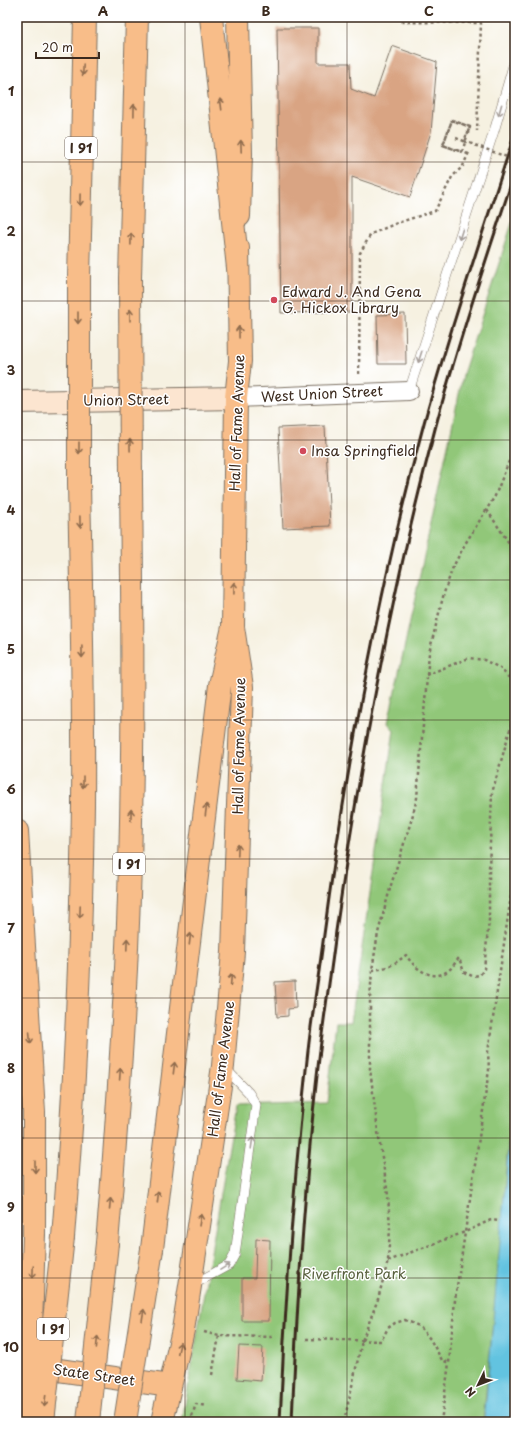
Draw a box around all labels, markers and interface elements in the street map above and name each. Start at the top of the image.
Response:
text: A [98,1,108,20]
text: B [262,1,271,20]
text: C [424,1,434,20]
scale bar [36,34,99,60]
text: 20 m [42,38,73,56]
one-way arrow [79,63,87,76]
text: 1 [8,81,14,100]
one-way arrow [217,97,224,110]
one-way arrow [496,103,503,116]
one-way arrow [131,104,138,117]
road number: I 91 [65,137,97,159]
one-way arrow [237,140,244,153]
one-way arrow [76,193,84,206]
text: 2 [6,221,16,240]
one-way arrow [456,227,464,239]
one-way arrow [127,233,135,246]
place label: Edward J. And Gena G. Hickox Library [282,281,421,318]
marker: Edward J. And Gena G. Hickox Library [269,295,279,305]
one-way arrow [126,309,134,322]
one-way arrow [74,311,82,324]
one-way arrow [235,326,243,339]
one-way arrow [416,351,423,364]
street label: Hall of Fame Avenue [224,354,249,492]
text: 3 [7,360,16,379]
street label: West Union Street [260,380,384,407]
street label: Union Street [83,388,169,411]
one-way arrow [127,439,134,452]
place label: Insa Springfield [311,440,416,461]
one-way arrow [75,441,83,454]
marker: Insa Springfield [298,446,308,456]
text: 4 [7,500,16,519]
one-way arrow [76,515,83,528]
one-way arrow [230,582,238,595]
text: 5 [7,639,15,658]
one-way arrow [78,645,86,658]
street label: Hall of Fame Avenue [227,677,250,815]
one-way arrow [79,775,87,788]
text: 6 [6,779,16,798]
one-way arrow [202,804,209,817]
one-way arrow [127,809,134,822]
one-way arrow [234,844,241,857]
road number: I 91 [113,853,145,875]
one-way arrow [77,905,84,918]
text: 7 [7,918,15,937]
one-way arrow [187,933,194,946]
one-way arrow [123,938,130,951]
one-way arrow [227,974,235,987]
street label: Hall of Fame Avenue [202,999,239,1138]
one-way arrow [27,1031,34,1044]
text: 8 [7,1058,15,1077]
one-way arrow [170,1062,178,1075]
one-way arrow [116,1068,123,1081]
one-way arrow [248,1137,256,1150]
one-way arrow [31,1160,39,1173]
one-way arrow [154,1191,162,1204]
text: 9 [7,1197,15,1216]
one-way arrow [107,1198,114,1211]
one-way arrow [196,1213,204,1226]
one-way arrow [219,1263,231,1271]
park label: Riverfront Park [302,1263,407,1284]
one-way arrow [29,1265,37,1278]
one-way arrow [139,1308,147,1321]
road number: I 91 [37,1318,69,1340]
one-way arrow [94,1335,101,1348]
text: 10 [3,1337,19,1356]
one-way arrow [176,1342,184,1355]
street label: State Street [52,1358,137,1391]
north arrow [458,1365,498,1405]
text: N [461,1383,480,1401]
one-way arrow [41,1394,49,1407]

